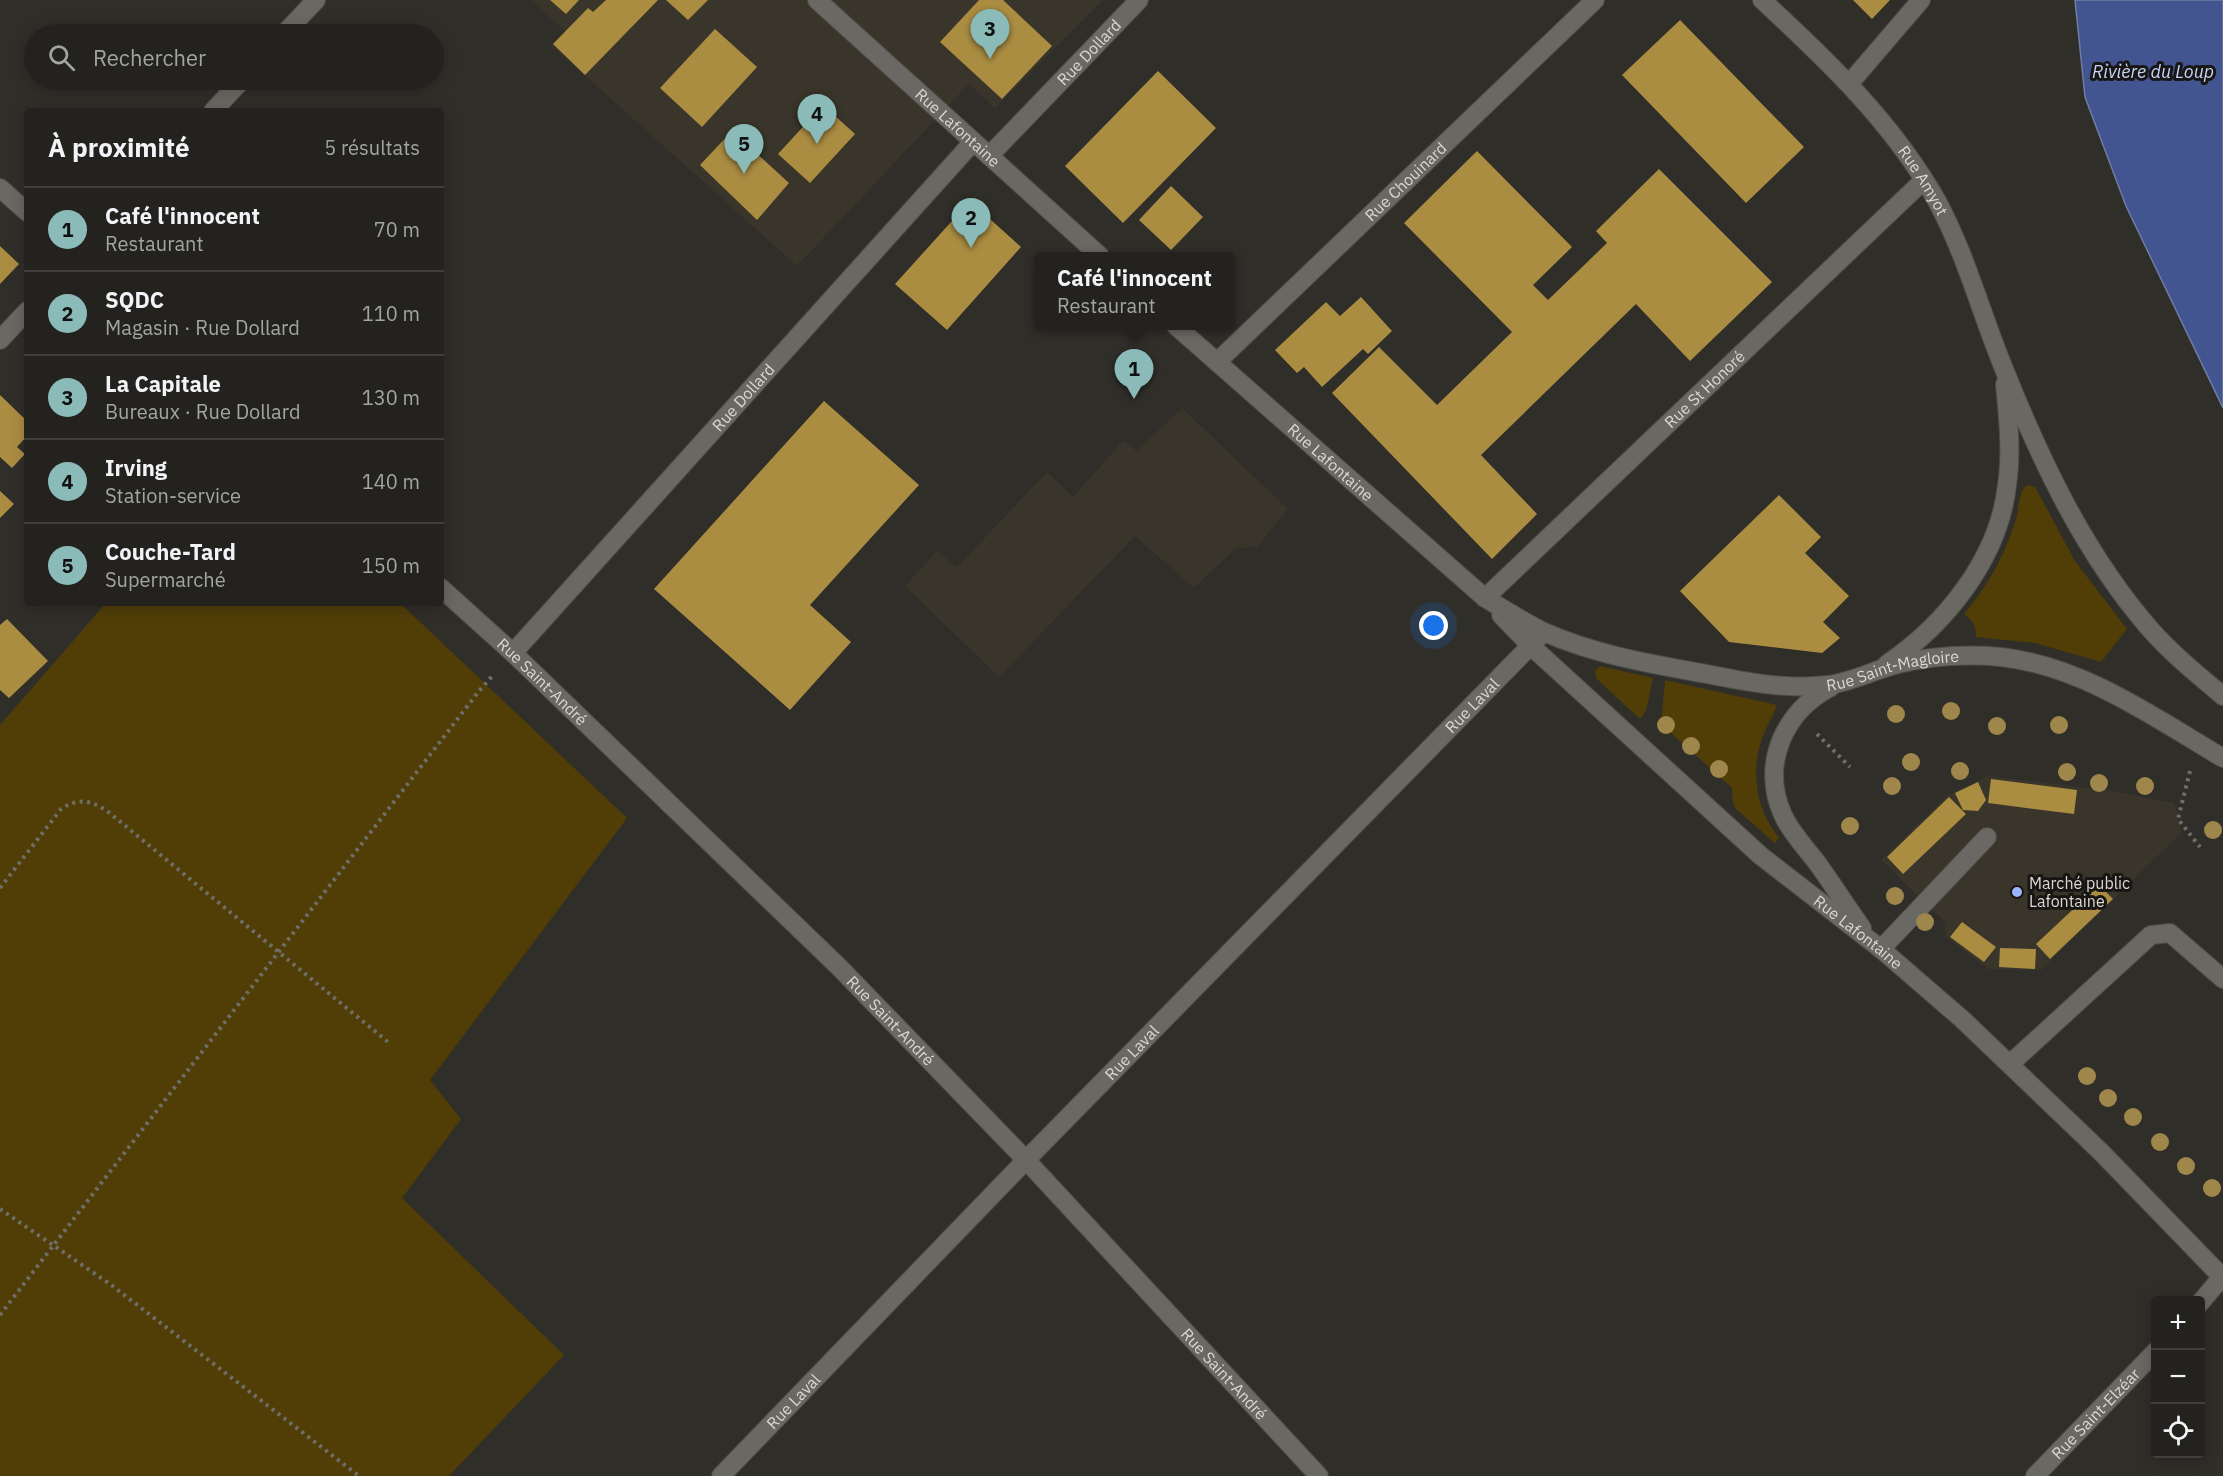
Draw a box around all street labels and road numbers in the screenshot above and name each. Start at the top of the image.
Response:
street label: Rue Dollard [1053,15,1125,89]
street label: Rue Lafontaine [911,84,1005,171]
street label: Rue Chouinard [1360,138,1451,225]
street label: Rue Amyot [1894,142,1953,219]
street label: Rue St Honoré [1660,346,1749,432]
street label: Rue Dollard [708,359,779,435]
street label: Rue Lafontaine [1284,419,1378,505]
street label: Rue Saint-André [493,634,592,730]
street label: Rue Saint-Magloire [1825,646,1960,695]
street label: Rue Laval [1441,674,1503,737]
street label: Rue Lafontaine [1810,891,1907,973]
street label: Rue Saint-André [843,971,939,1070]
street label: Rue Laval [1100,1021,1163,1084]
street label: Rue Saint-André [1177,1324,1272,1424]
street label: Rue Saint-Elzéar [2047,1364,2144,1463]
street label: Rue Laval [762,1369,824,1433]

